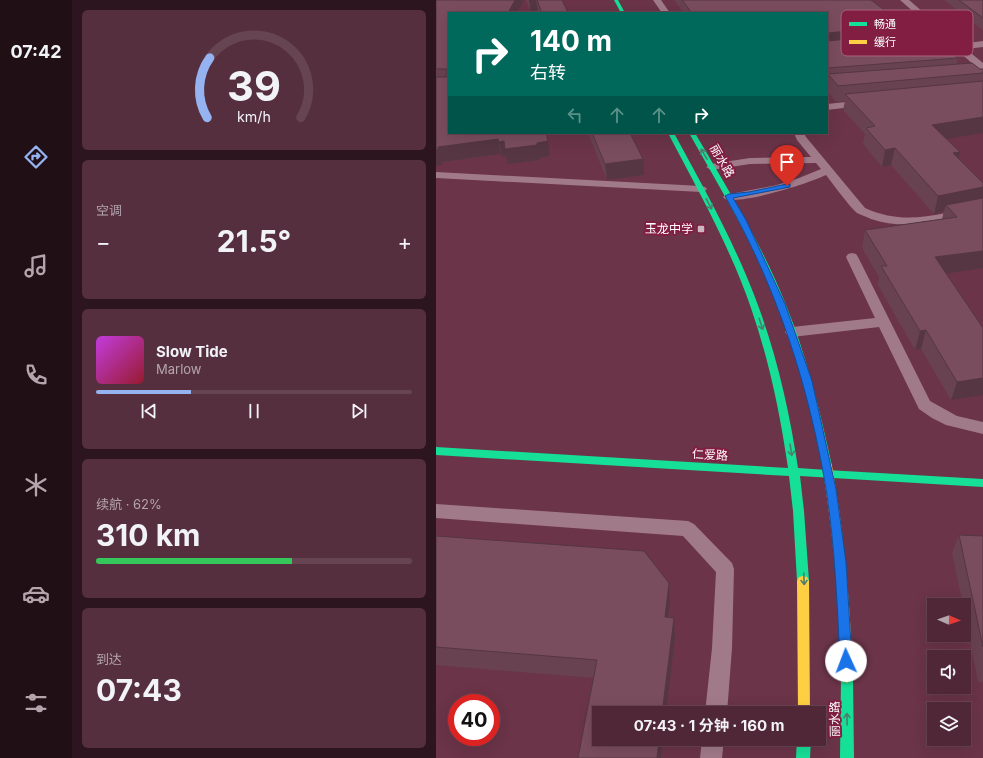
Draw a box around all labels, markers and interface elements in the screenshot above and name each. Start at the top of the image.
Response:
legend [841,10,973,56]
text: 畅通 [874,17,896,31]
text: 140 m [530,24,612,58]
icon: right [464,28,516,80]
text: 缓行 [874,35,896,49]
text: 07:42 [10,41,62,62]
text: 39 [227,61,281,111]
text: 右转 [530,62,566,83]
icon: left [564,104,586,126]
icon: ahead [606,104,628,126]
icon: ahead [648,104,670,126]
icon: right [690,104,712,126]
text: km/h [237,107,271,124]
street label: 丽水路 [707,141,738,180]
icon: directions [22,143,50,171]
pin [770,145,804,186]
one-way arrow [699,148,707,160]
icon: arrive [776,151,798,173]
one-way arrow [706,198,714,210]
text: 空调 [96,202,122,218]
place label: 玉龙中学 [645,221,693,236]
text: 21.5° [217,223,291,259]
marker: 玉龙中学 [696,224,706,234]
text: − [96,229,111,255]
text: + [397,229,412,255]
icon: music [22,252,50,280]
one-way arrow [757,317,765,329]
text: Slow Tide [156,342,228,361]
icon: phone [22,361,50,389]
text: Marlow [156,361,202,377]
icon: previous [138,400,160,422]
icon: pause [243,400,265,422]
icon: next [348,400,370,422]
one-way arrow [787,443,795,456]
street label: 仁爱路 [692,446,728,463]
icon: climate [22,471,50,499]
text: 续航 · 62% [96,496,162,512]
text: 310 km [96,517,200,553]
one-way arrow [800,572,808,585]
icon: car [22,580,50,608]
north arrow [927,598,971,642]
map controls [927,598,971,746]
position arrow [825,640,867,682]
button: sound [927,650,971,694]
text: 到达 [96,651,122,667]
text: 07:43 [96,672,182,708]
icon: filters [22,689,50,717]
speed limit sign: 40 [448,694,500,746]
street label: 丽水路 [827,701,842,737]
button: layers [927,702,971,746]
one-way arrow [843,713,851,726]
text: 07:43 · 1 分钟 · 160 m [634,716,784,735]

